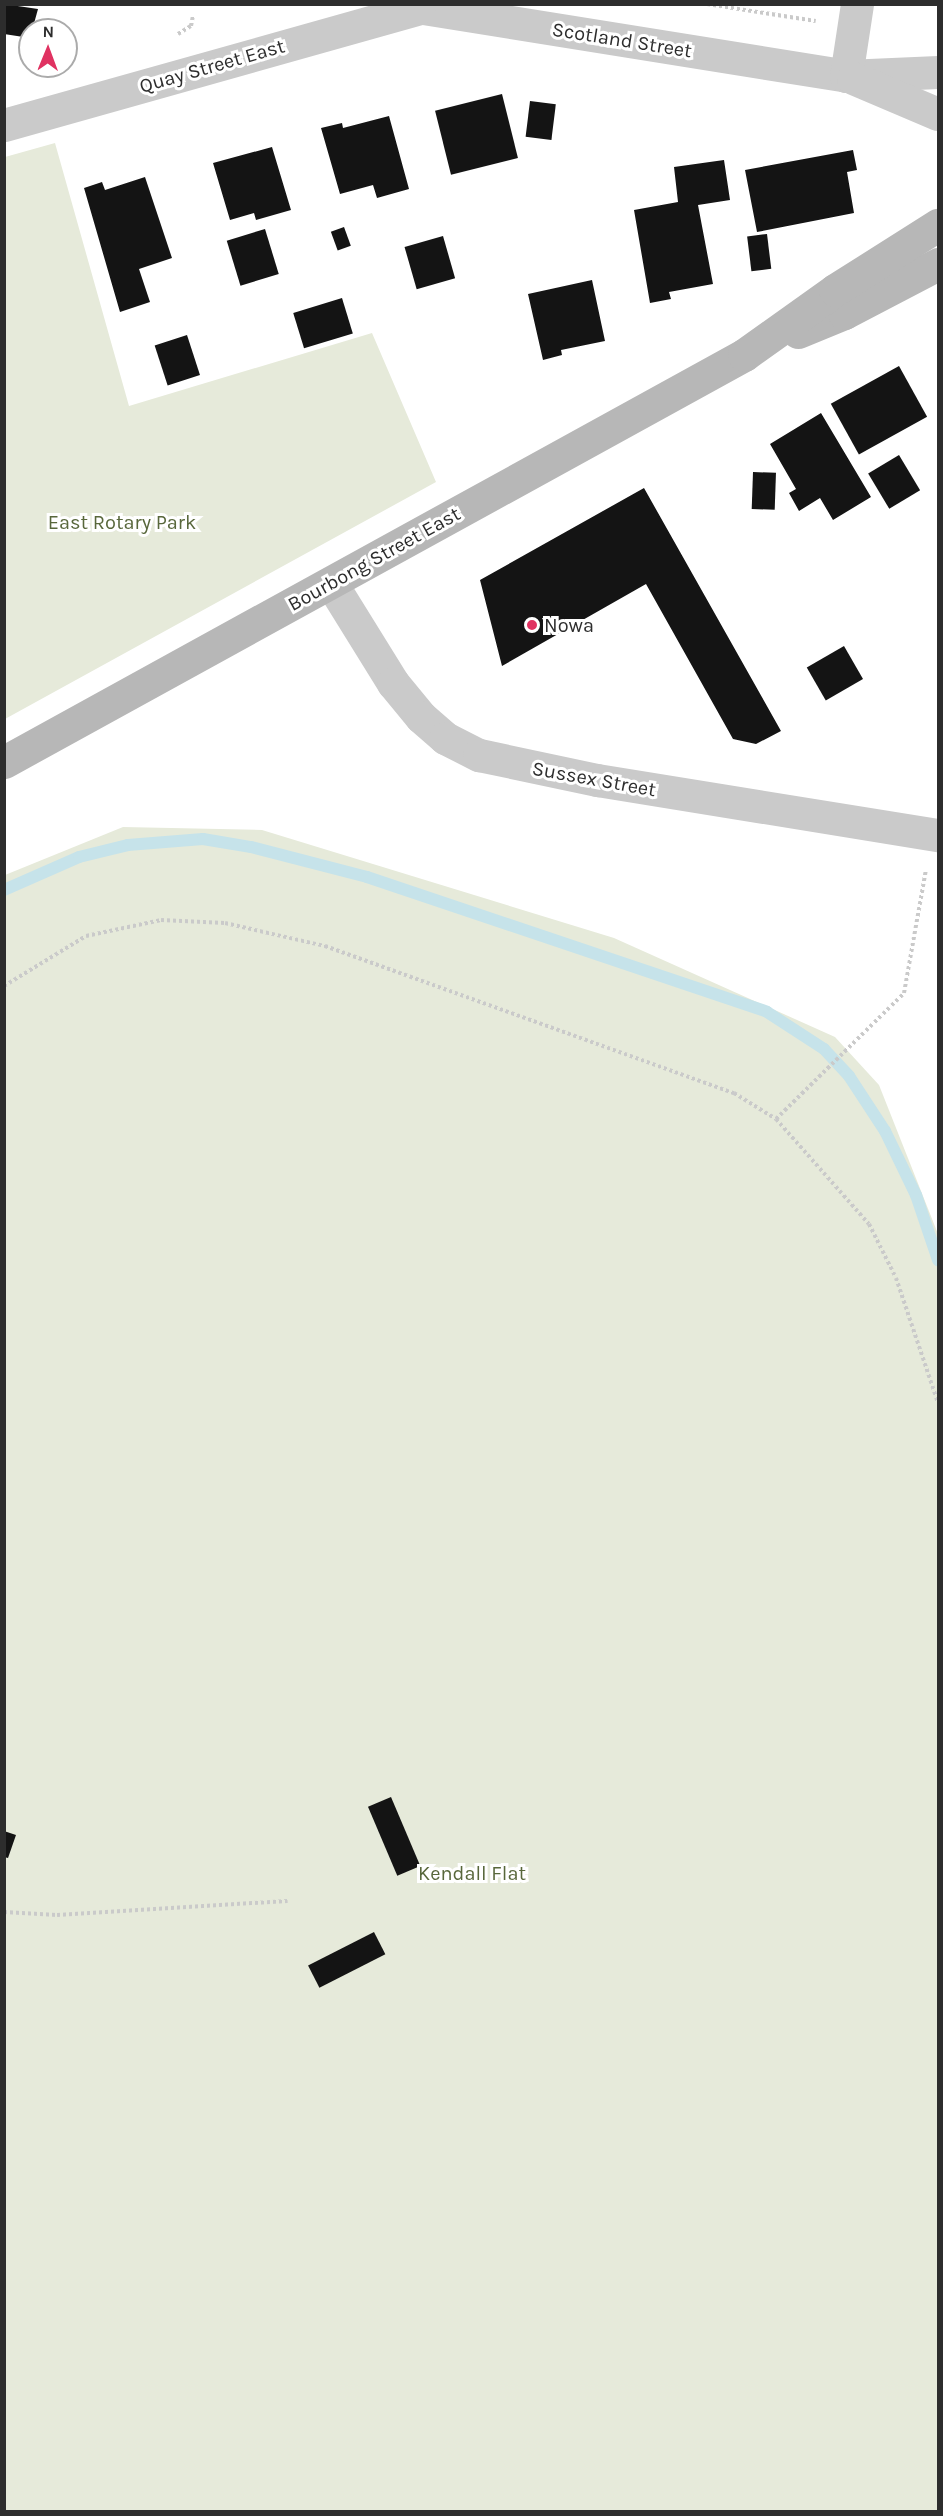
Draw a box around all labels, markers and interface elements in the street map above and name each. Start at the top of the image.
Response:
street label: Scotland Street [550,17,694,63]
north arrow [18,18,78,78]
text: N [42,22,54,41]
street label: Quay Street East [137,34,287,98]
street label: Bourbong Street East [284,502,464,616]
park label: East Rotary Park [48,510,196,534]
place label: Nowa [544,613,594,637]
marker: Nowa [525,618,539,632]
street label: Sussex Street [530,756,658,802]
park label: Kendall Flat [418,1861,526,1885]

